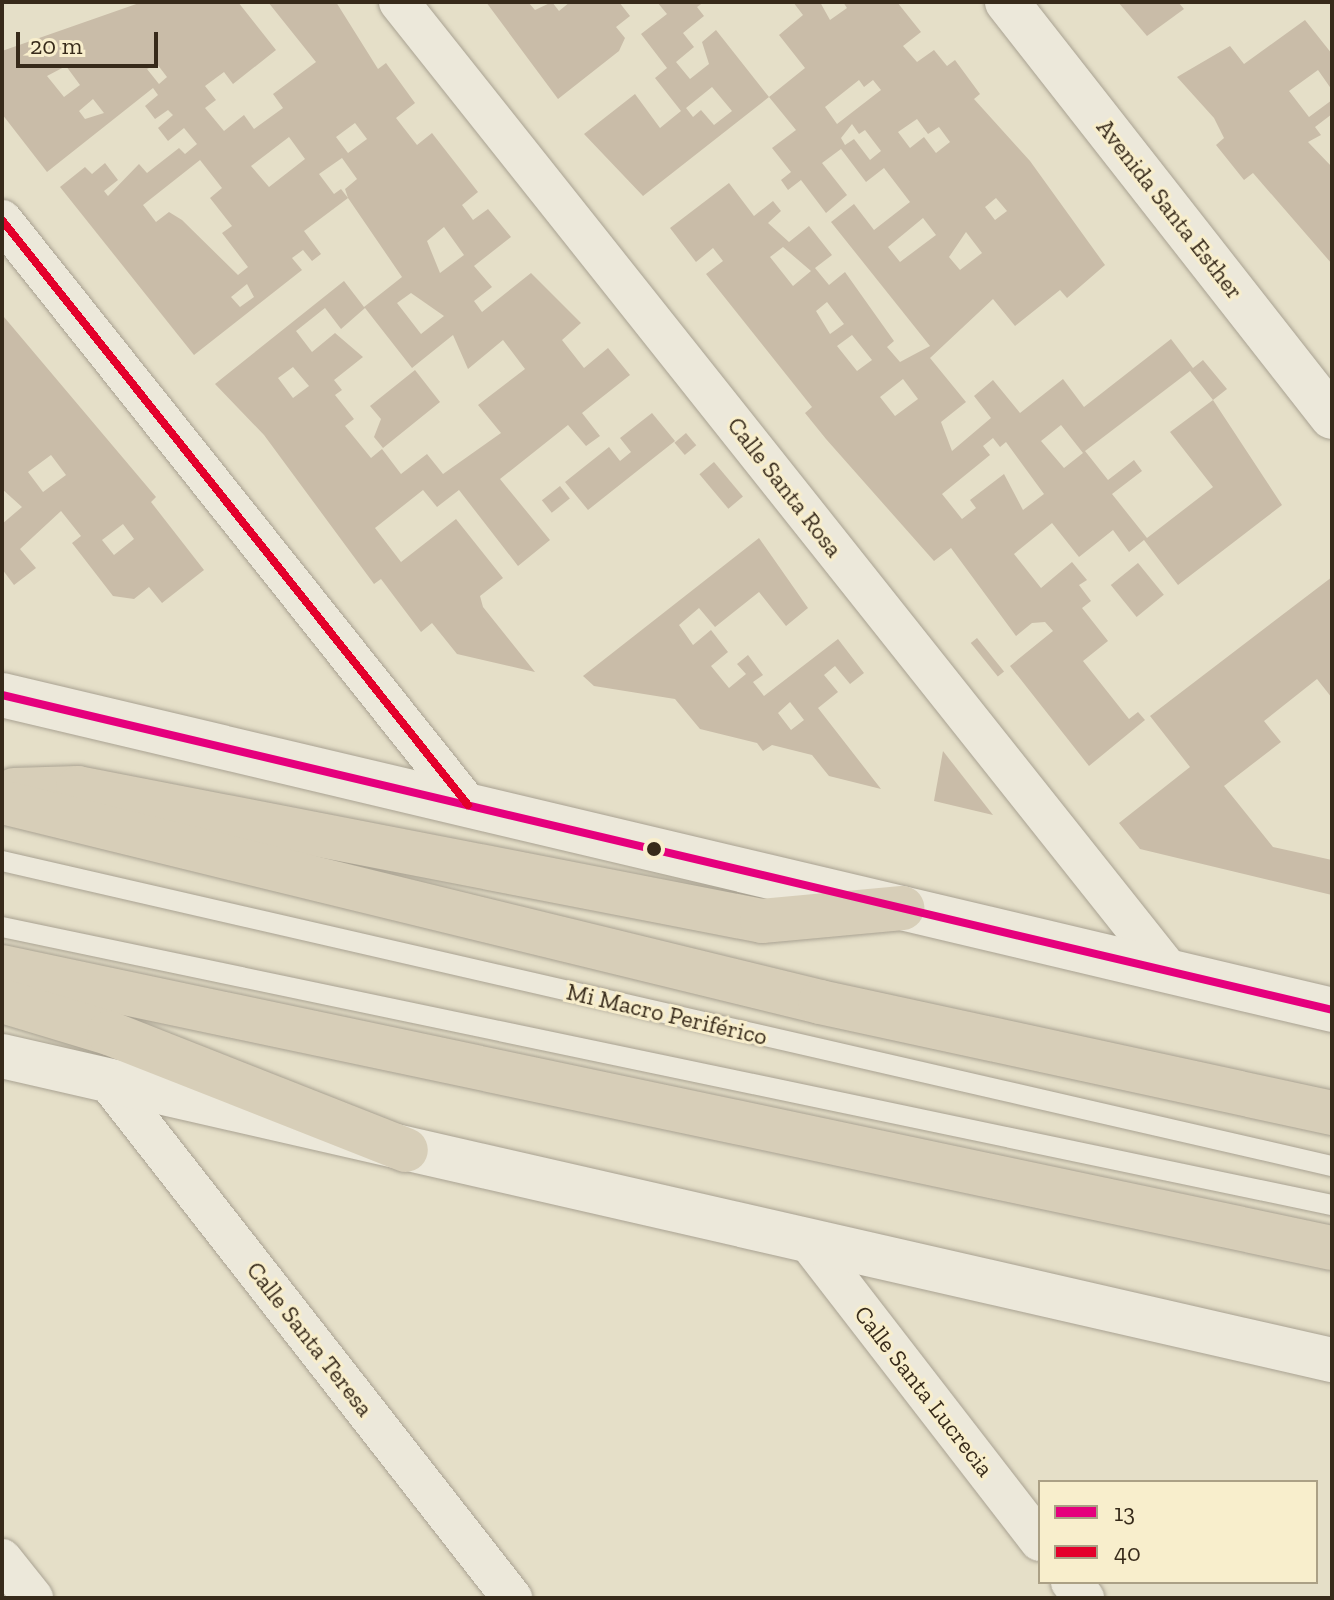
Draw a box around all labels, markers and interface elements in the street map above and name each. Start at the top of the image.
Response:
scale bar [20,16,162,66]
text: 20 m [30,31,82,60]
street label: Avenida Santa Esther [1091,113,1249,305]
street label: Calle Santa Rosa [721,411,849,563]
unlabelled marker [646,841,662,857]
street label: Mi Macro Periférico [564,977,770,1051]
street label: Calle Santa Teresa [241,1256,379,1422]
street label: Calle Santa Lucrecia [848,1300,1000,1482]
legend [1038,1480,1318,1584]
text: 13 [1114,1498,1135,1527]
text: 40 [1114,1538,1141,1567]

